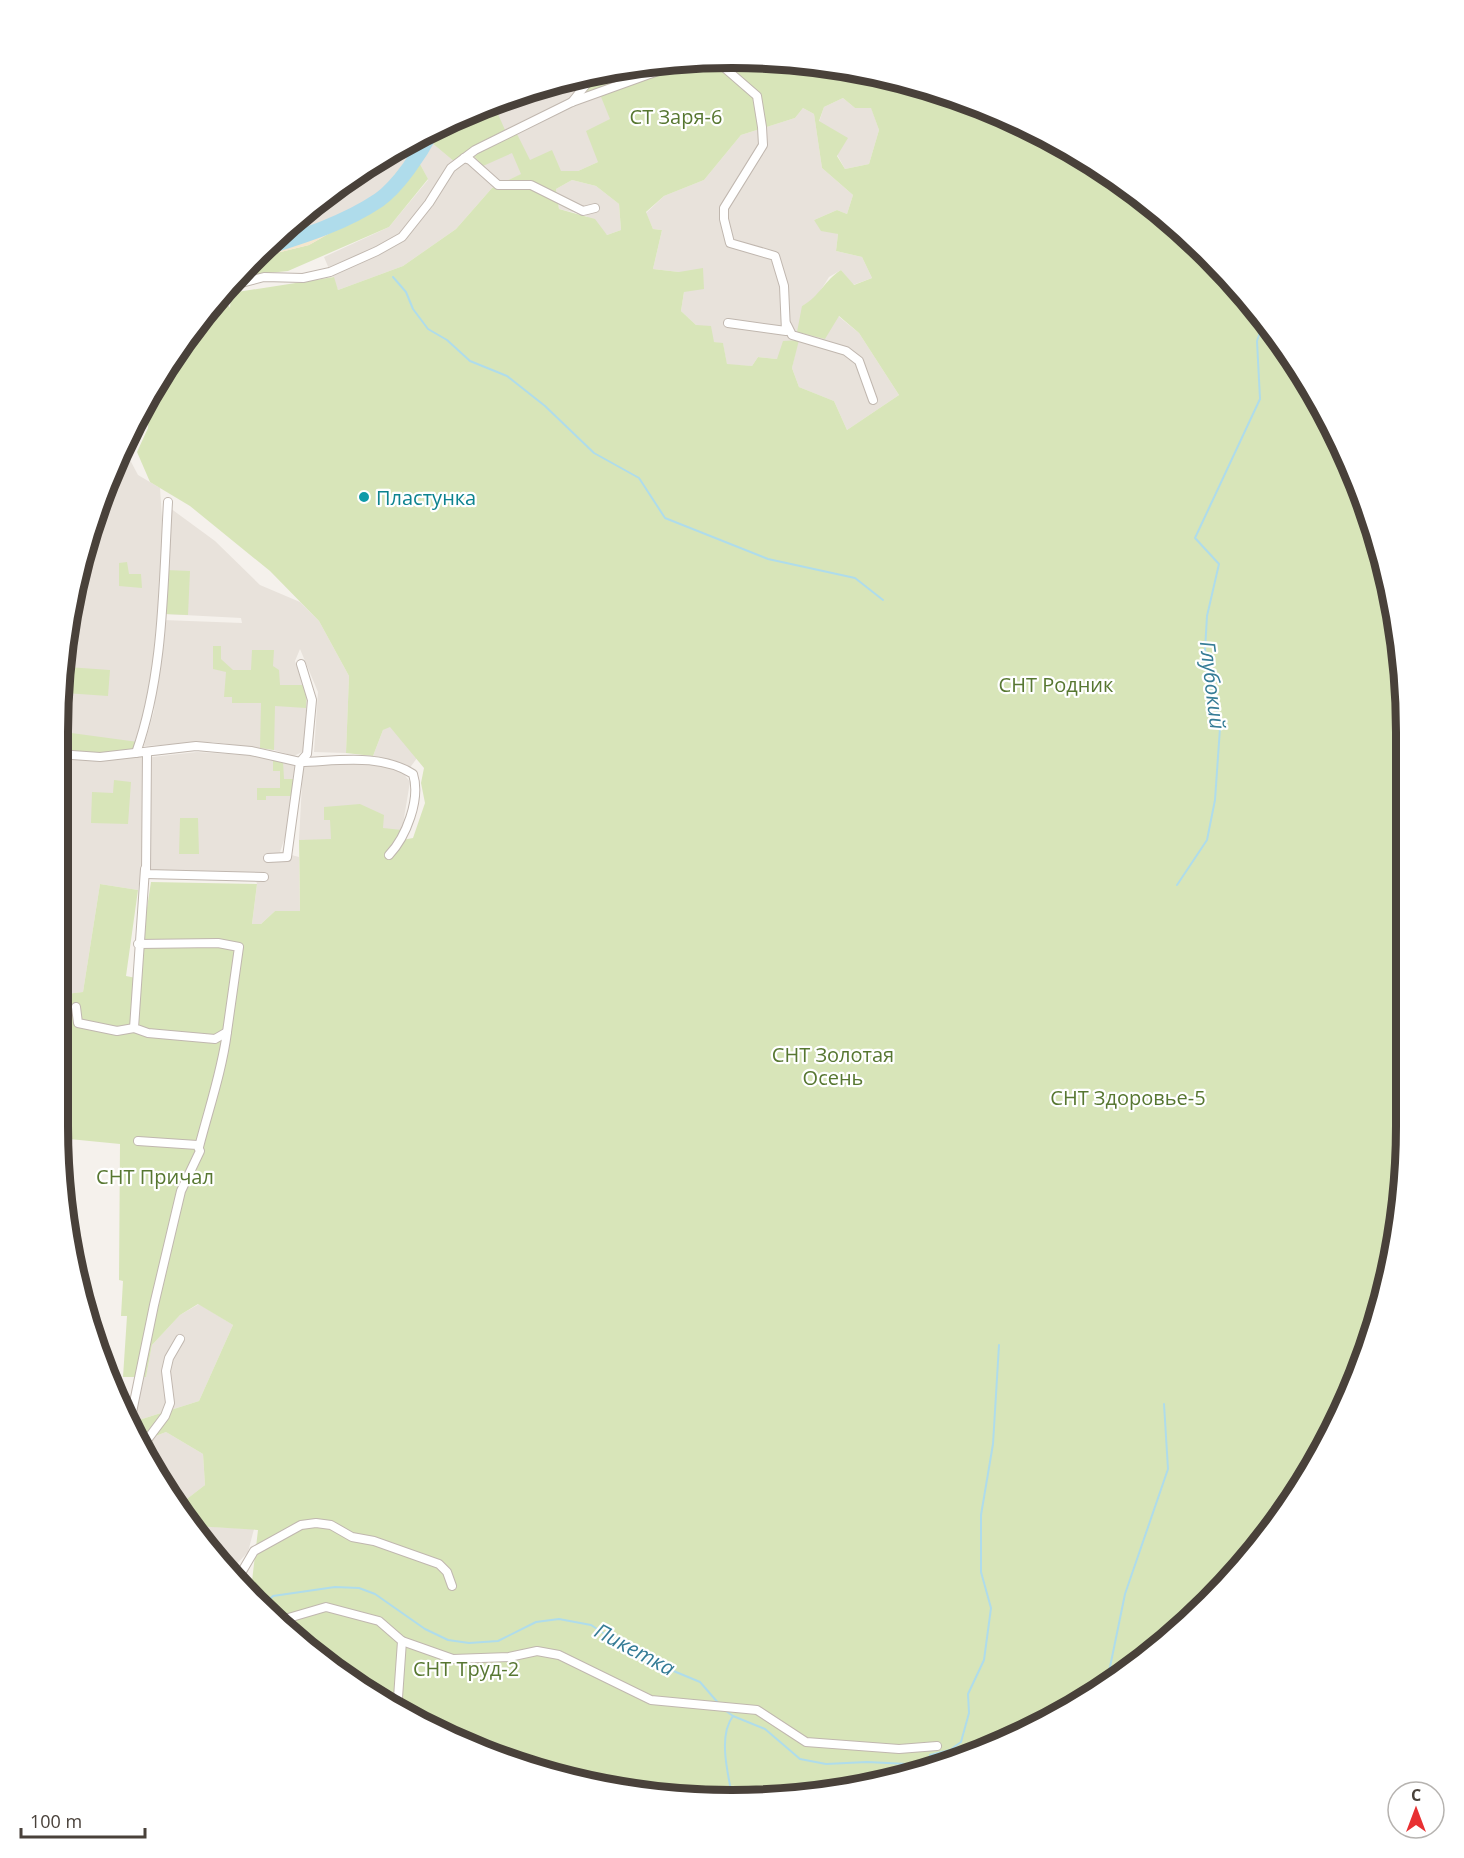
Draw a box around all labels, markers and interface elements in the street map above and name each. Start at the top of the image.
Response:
park label: СТ Заря-6 [630,103,722,130]
place label: Пластунка [376,484,476,511]
marker: Пластунка [357,490,371,504]
water label: Глубокий [1194,639,1232,731]
park label: СНТ Родник [999,671,1114,698]
park label: СНТ Золотая Осень [772,1041,894,1091]
park label: СНТ Здоровье-5 [1050,1084,1206,1111]
park label: СНТ Причал [96,1163,214,1190]
water label: Пикетка [590,1616,680,1682]
park label: СНТ Труд-2 [413,1655,519,1682]
north arrow [1386,1780,1446,1840]
text: С [1411,1784,1421,1806]
scale bar [21,1801,146,1839]
text: 100 m [30,1809,82,1833]

